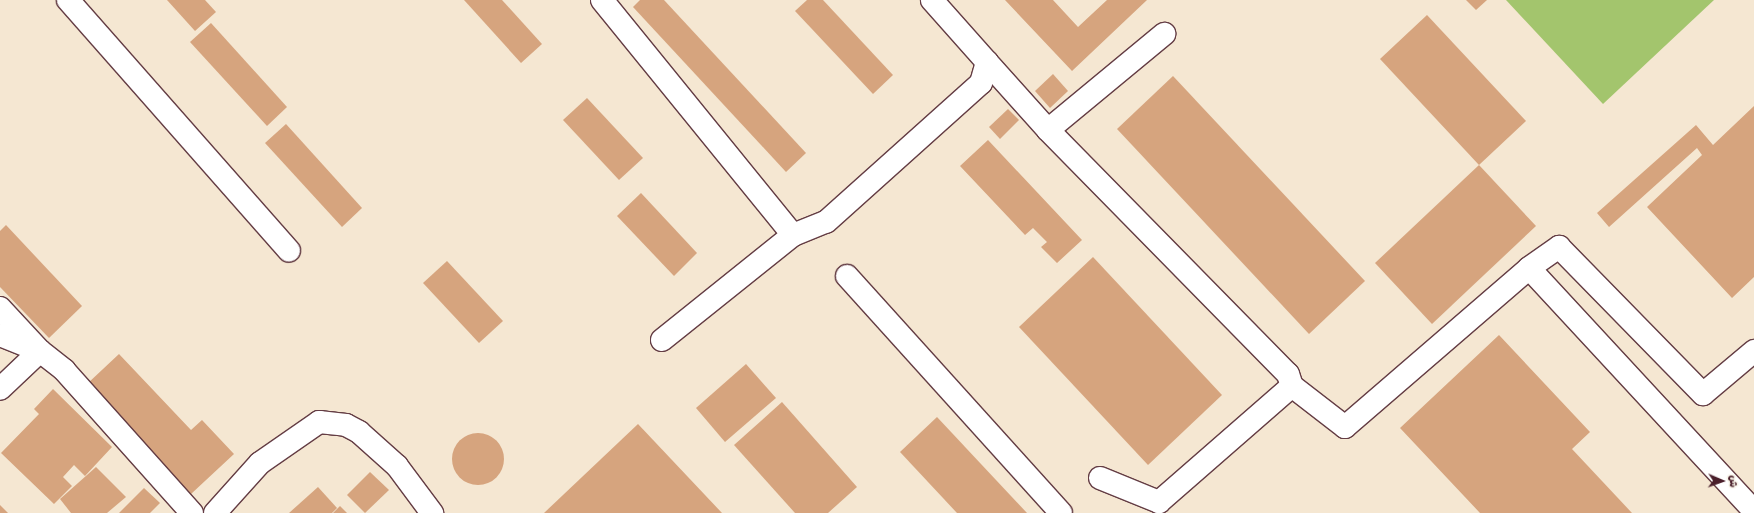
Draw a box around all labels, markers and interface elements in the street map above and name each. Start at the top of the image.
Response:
north arrow [1702,461,1742,501]
text: ش [1727,475,1741,488]

